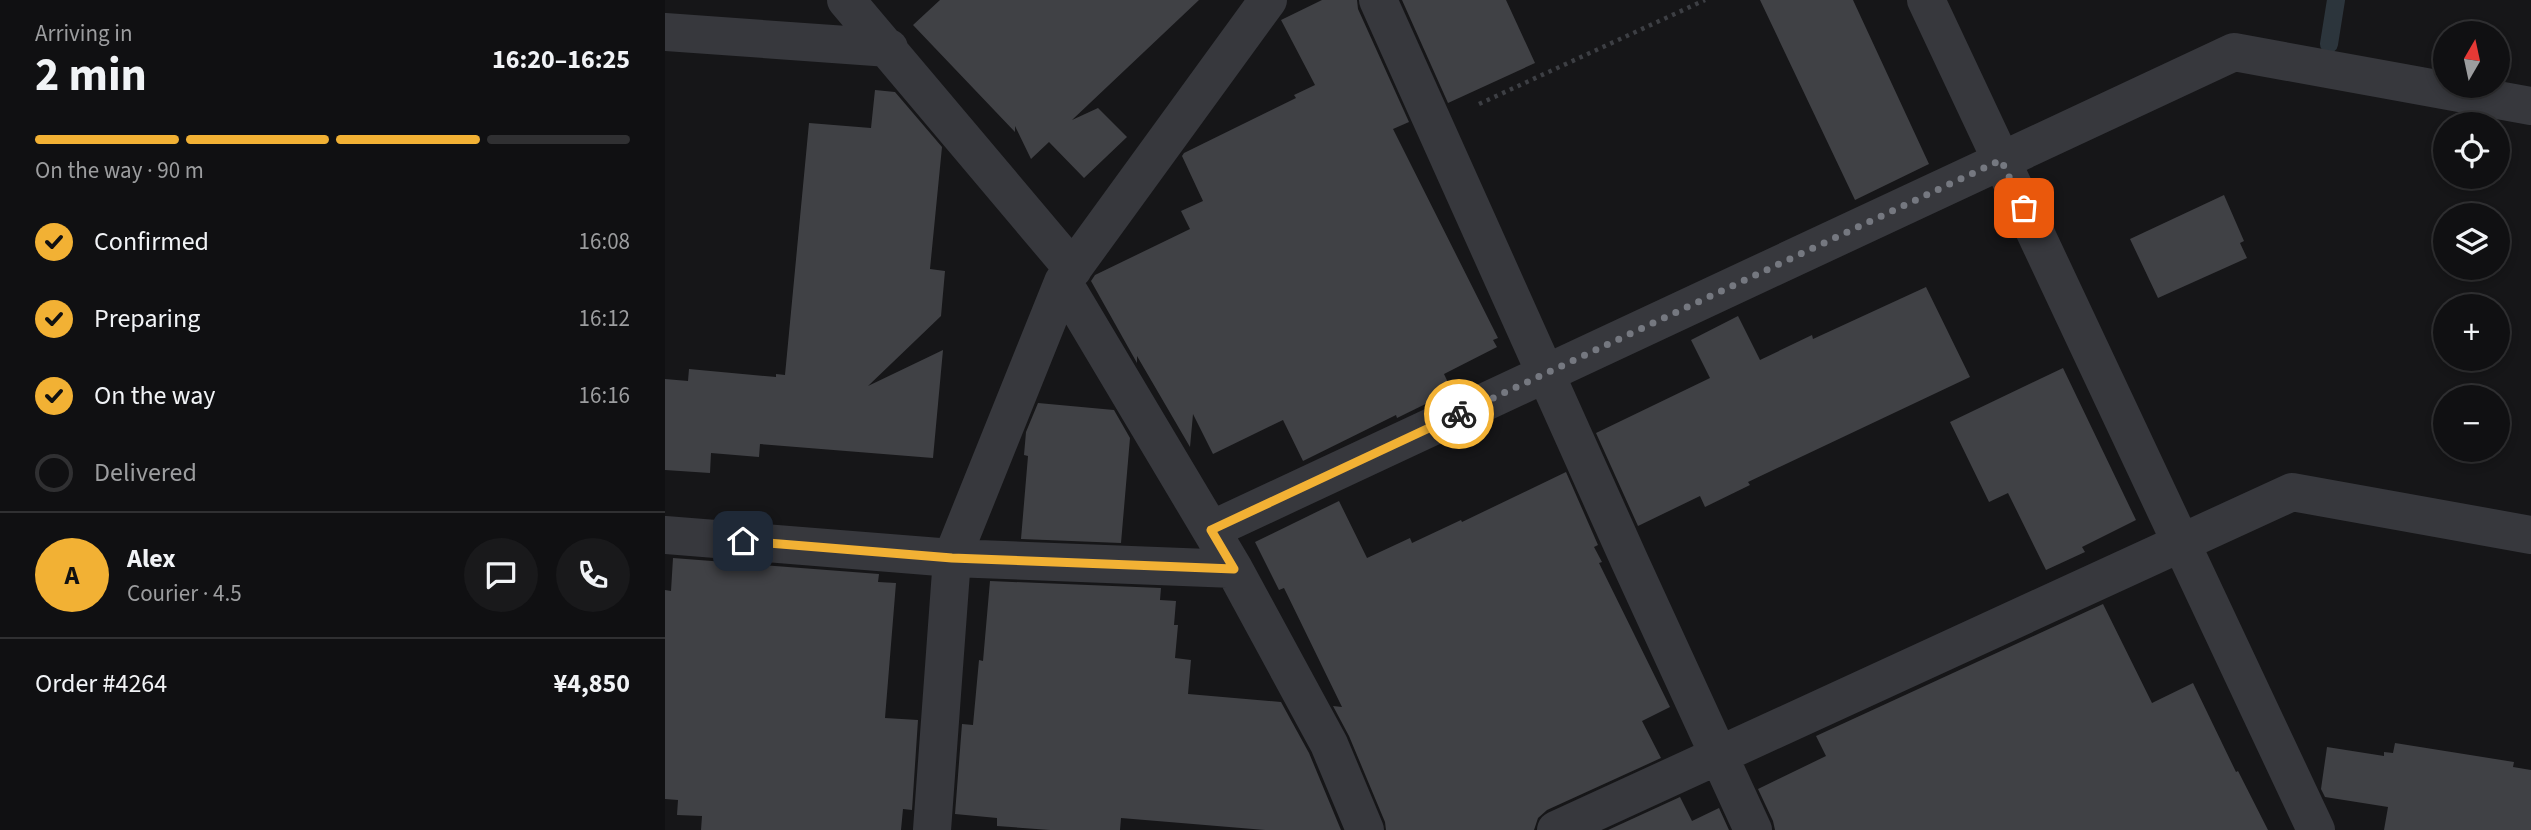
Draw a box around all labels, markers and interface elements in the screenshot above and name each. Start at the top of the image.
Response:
text: Arriving in [35,17,133,50]
north arrow [2433,21,2509,98]
map controls [2433,21,2510,462]
text: 16:20–16:25 [492,41,630,78]
text: 2 min [35,43,147,108]
button: locate [2433,112,2510,189]
text: On the way · 90 m [35,154,204,187]
pin [1994,178,2054,238]
icon: bag [2005,189,2043,227]
button: layers [2433,203,2510,280]
icon: check [35,223,73,261]
text: Confirmed [94,223,209,260]
text: 16:08 [579,225,630,258]
button: + [2433,294,2510,371]
icon: check [35,300,73,338]
text: Preparing [94,300,200,337]
text: 16:12 [579,302,630,335]
icon: check [35,377,73,415]
text: On the way [94,377,215,414]
text: 16:16 [579,379,630,412]
courier [1424,379,1494,449]
button: − [2433,385,2510,462]
icon: bike [1440,395,1478,433]
text: Delivered [94,454,197,491]
pin [713,511,773,571]
icon: home [724,522,762,560]
button: chat [464,538,538,612]
button: phone [556,538,630,612]
text: Alex [127,540,176,577]
text: A [65,557,79,594]
text: Courier · 4.5 [127,577,242,610]
text: Order #4264 [35,665,167,702]
text: ¥4,850 [554,665,630,702]

